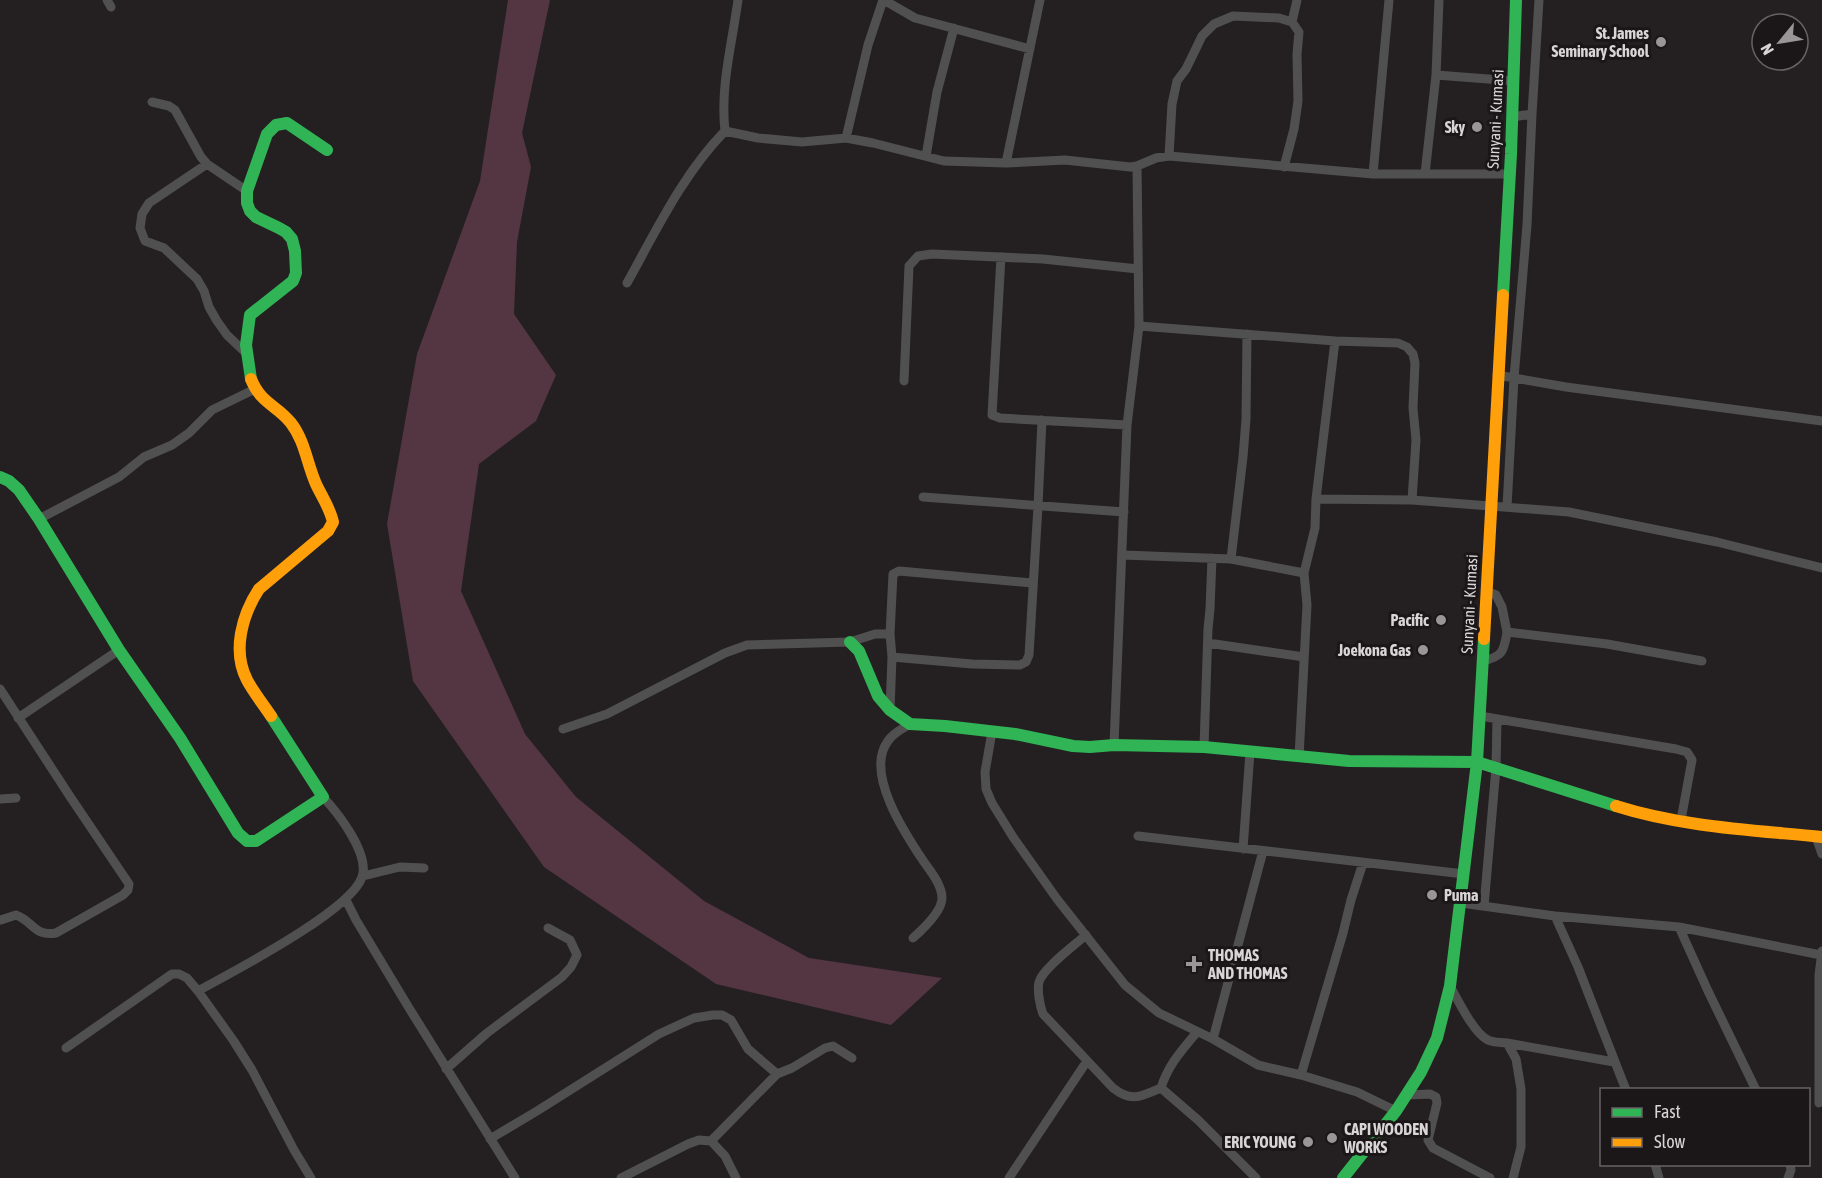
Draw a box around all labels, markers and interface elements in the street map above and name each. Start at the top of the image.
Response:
north arrow [1750,12,1810,72]
place label: St. James Seminary School [1551,24,1650,60]
marker: St. James Seminary School [1654,35,1668,49]
text: N [1757,41,1777,58]
street label: Sunyani - Kumasi [1483,69,1508,169]
place label: Sky [1445,118,1465,136]
marker: Sky [1470,120,1484,134]
street label: Sunyani - Kumasi [1457,554,1482,654]
place label: Pacific [1390,611,1429,629]
marker: Pacific [1434,613,1448,627]
place label: Joekona Gas [1337,641,1411,659]
marker: Joekona Gas [1416,643,1430,657]
place label: Puma [1444,886,1479,904]
marker: Puma [1425,888,1439,902]
place label: THOMAS AND THOMAS [1207,946,1288,982]
marker: THOMAS AND THOMAS [1185,955,1203,973]
legend [1600,1088,1810,1166]
text: Fast [1654,1101,1681,1122]
place label: CAPI WOODEN WORKS [1343,1120,1429,1156]
marker: CAPI WOODEN WORKS [1325,1131,1339,1145]
text: Slow [1654,1131,1685,1152]
place label: ERIC YOUNG [1224,1133,1297,1151]
marker: ERIC YOUNG [1301,1135,1315,1149]

